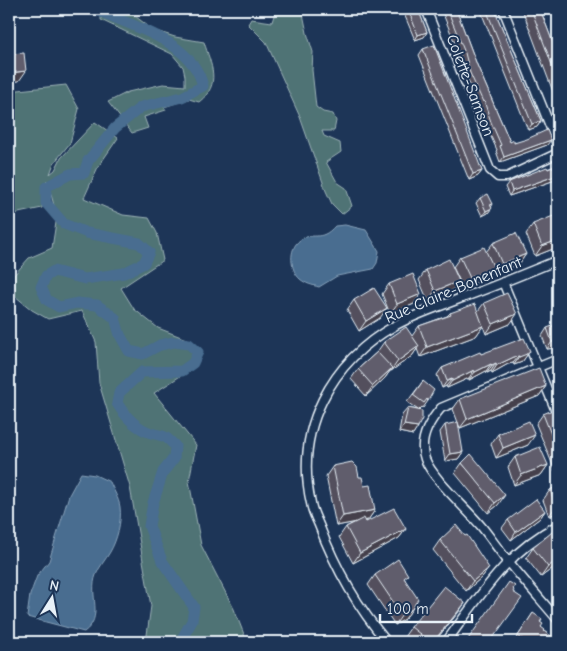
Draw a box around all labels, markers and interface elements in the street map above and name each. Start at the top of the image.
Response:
street label: Colette-Samson [442,32,498,139]
street label: Rue Claire-Bonenfant [382,253,525,327]
north arrow [28,574,78,624]
text: N [48,577,60,595]
scale bar [380,591,472,623]
text: 100 m [387,600,429,618]

